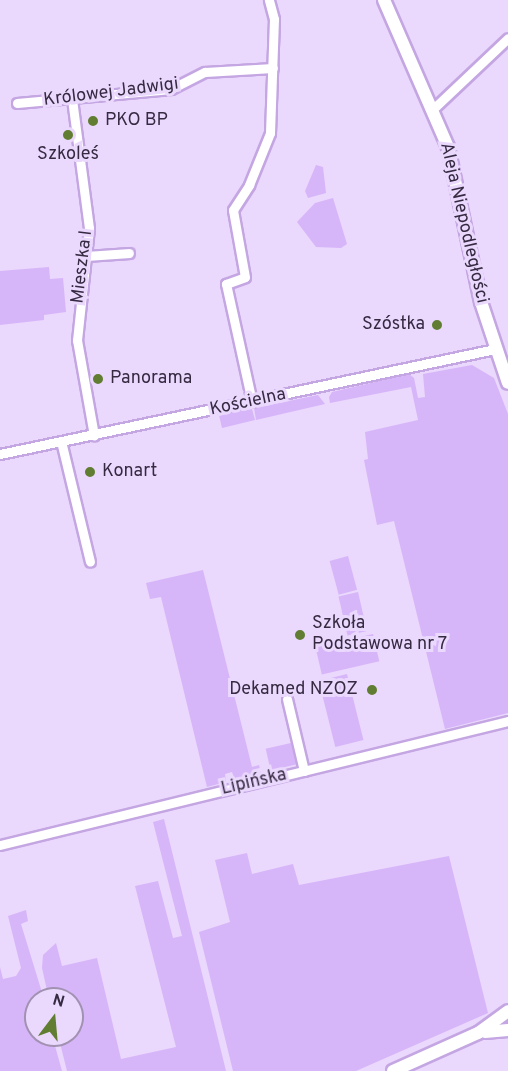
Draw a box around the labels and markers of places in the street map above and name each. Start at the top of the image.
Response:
place label: PKO BP [105,110,168,132]
marker: PKO BP [86,114,100,128]
marker: Szkoleś [61,128,75,142]
place label: Szkoleś [37,144,99,166]
place label: Szóstka [362,314,425,336]
marker: Szóstka [430,318,444,332]
place label: Panorama [110,368,192,390]
marker: Panorama [91,372,105,386]
place label: Konart [102,461,157,483]
marker: Konart [83,465,97,479]
place label: Szkoła Podstawowa nr 7 [312,614,448,656]
marker: Szkoła Podstawowa nr 7 [293,628,307,642]
place label: Dekamed NZOZ [229,679,358,701]
marker: Dekamed NZOZ [363,681,381,699]

